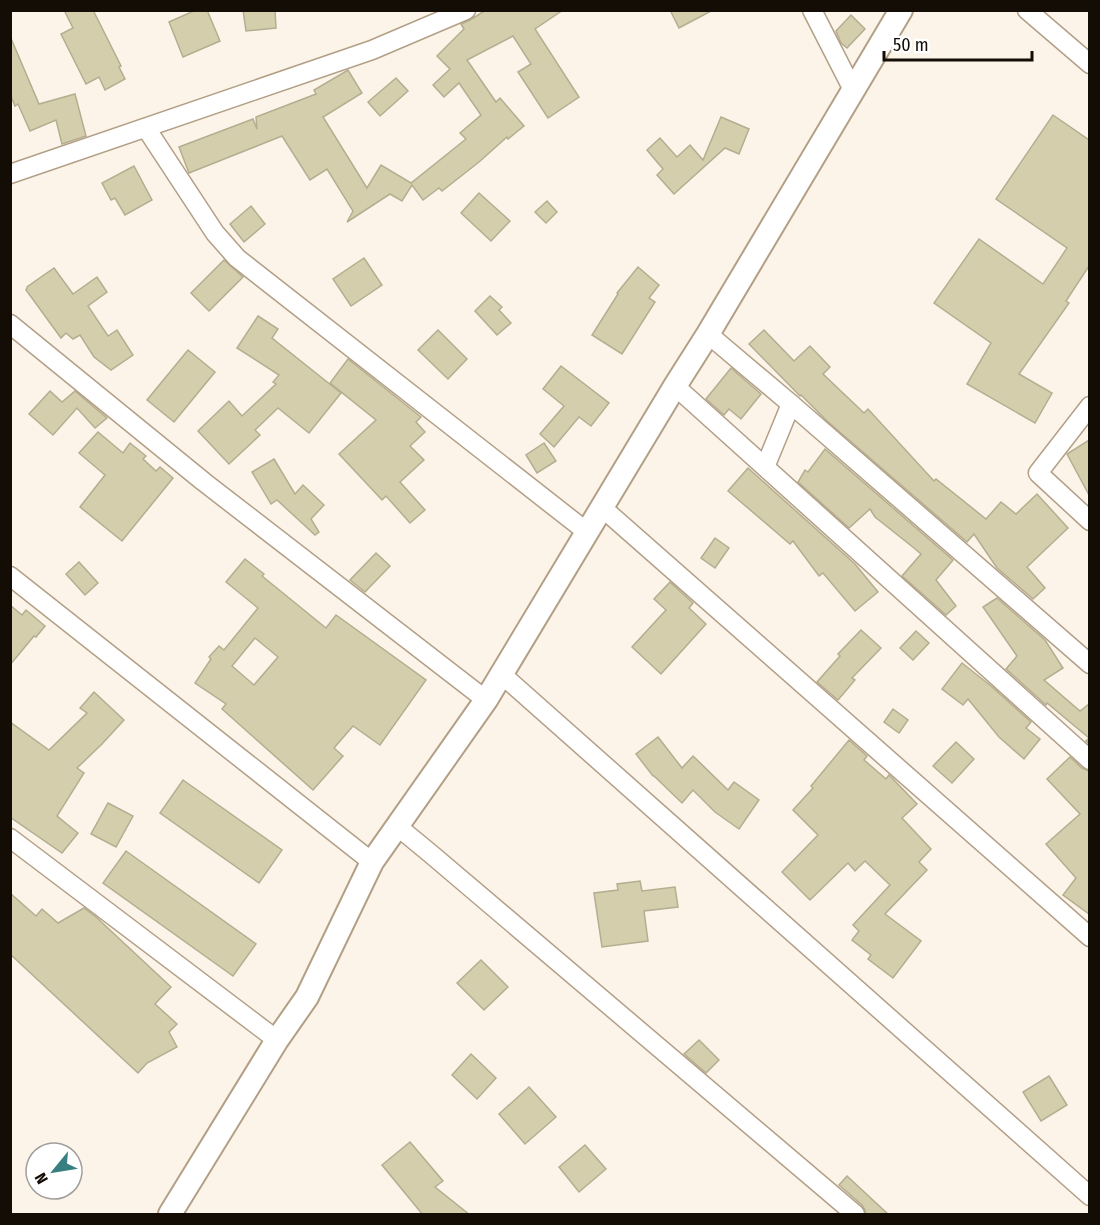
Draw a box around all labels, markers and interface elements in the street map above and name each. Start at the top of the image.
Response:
scale bar [884,24,1032,62]
text: 50 m [893,34,929,56]
north arrow [24,1141,84,1201]
text: N [31,1169,52,1187]

